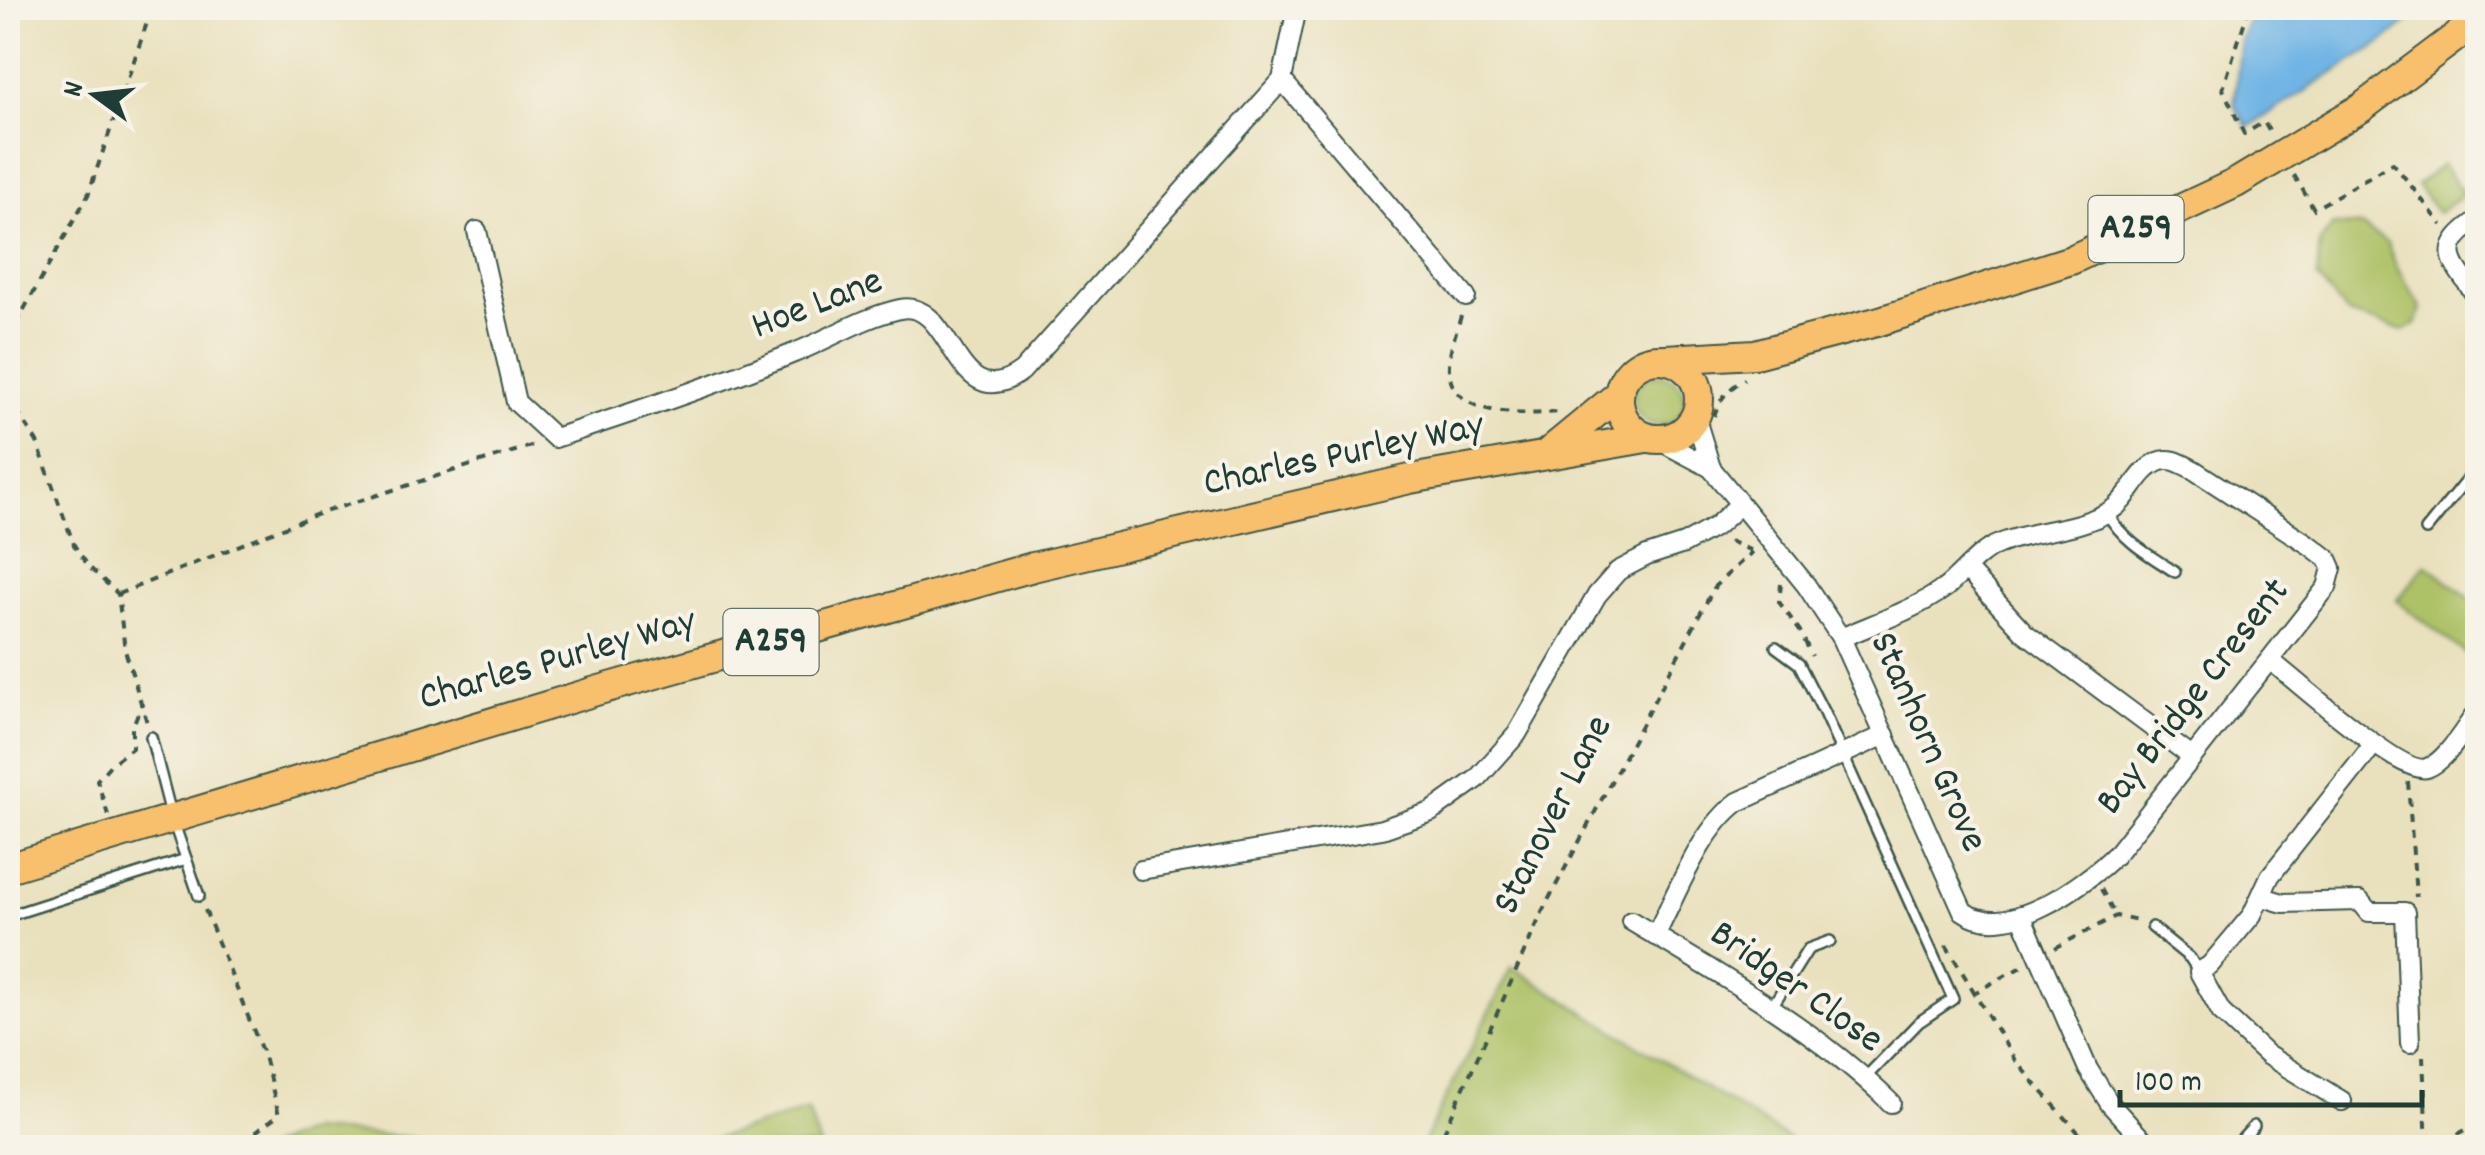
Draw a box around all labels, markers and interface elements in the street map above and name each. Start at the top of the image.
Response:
north arrow [45,45,145,145]
text: N [55,78,97,102]
road number: A259 [2088,196,2184,262]
street label: Hoe Lane [744,255,892,357]
street label: Charles Purley Way [1198,399,1490,515]
street label: Bay Bridge Cresent [2084,567,2306,829]
street label: Charles Purley Way [413,595,704,729]
road number: A259 [724,609,818,675]
street label: Stanhorn Grove [1852,624,2000,862]
street label: Stanover Lane [1480,706,1630,926]
street label: Bridger Close [1697,908,1893,1070]
scale bar [2120,1045,2422,1107]
text: 100 m [2135,1063,2202,1106]

